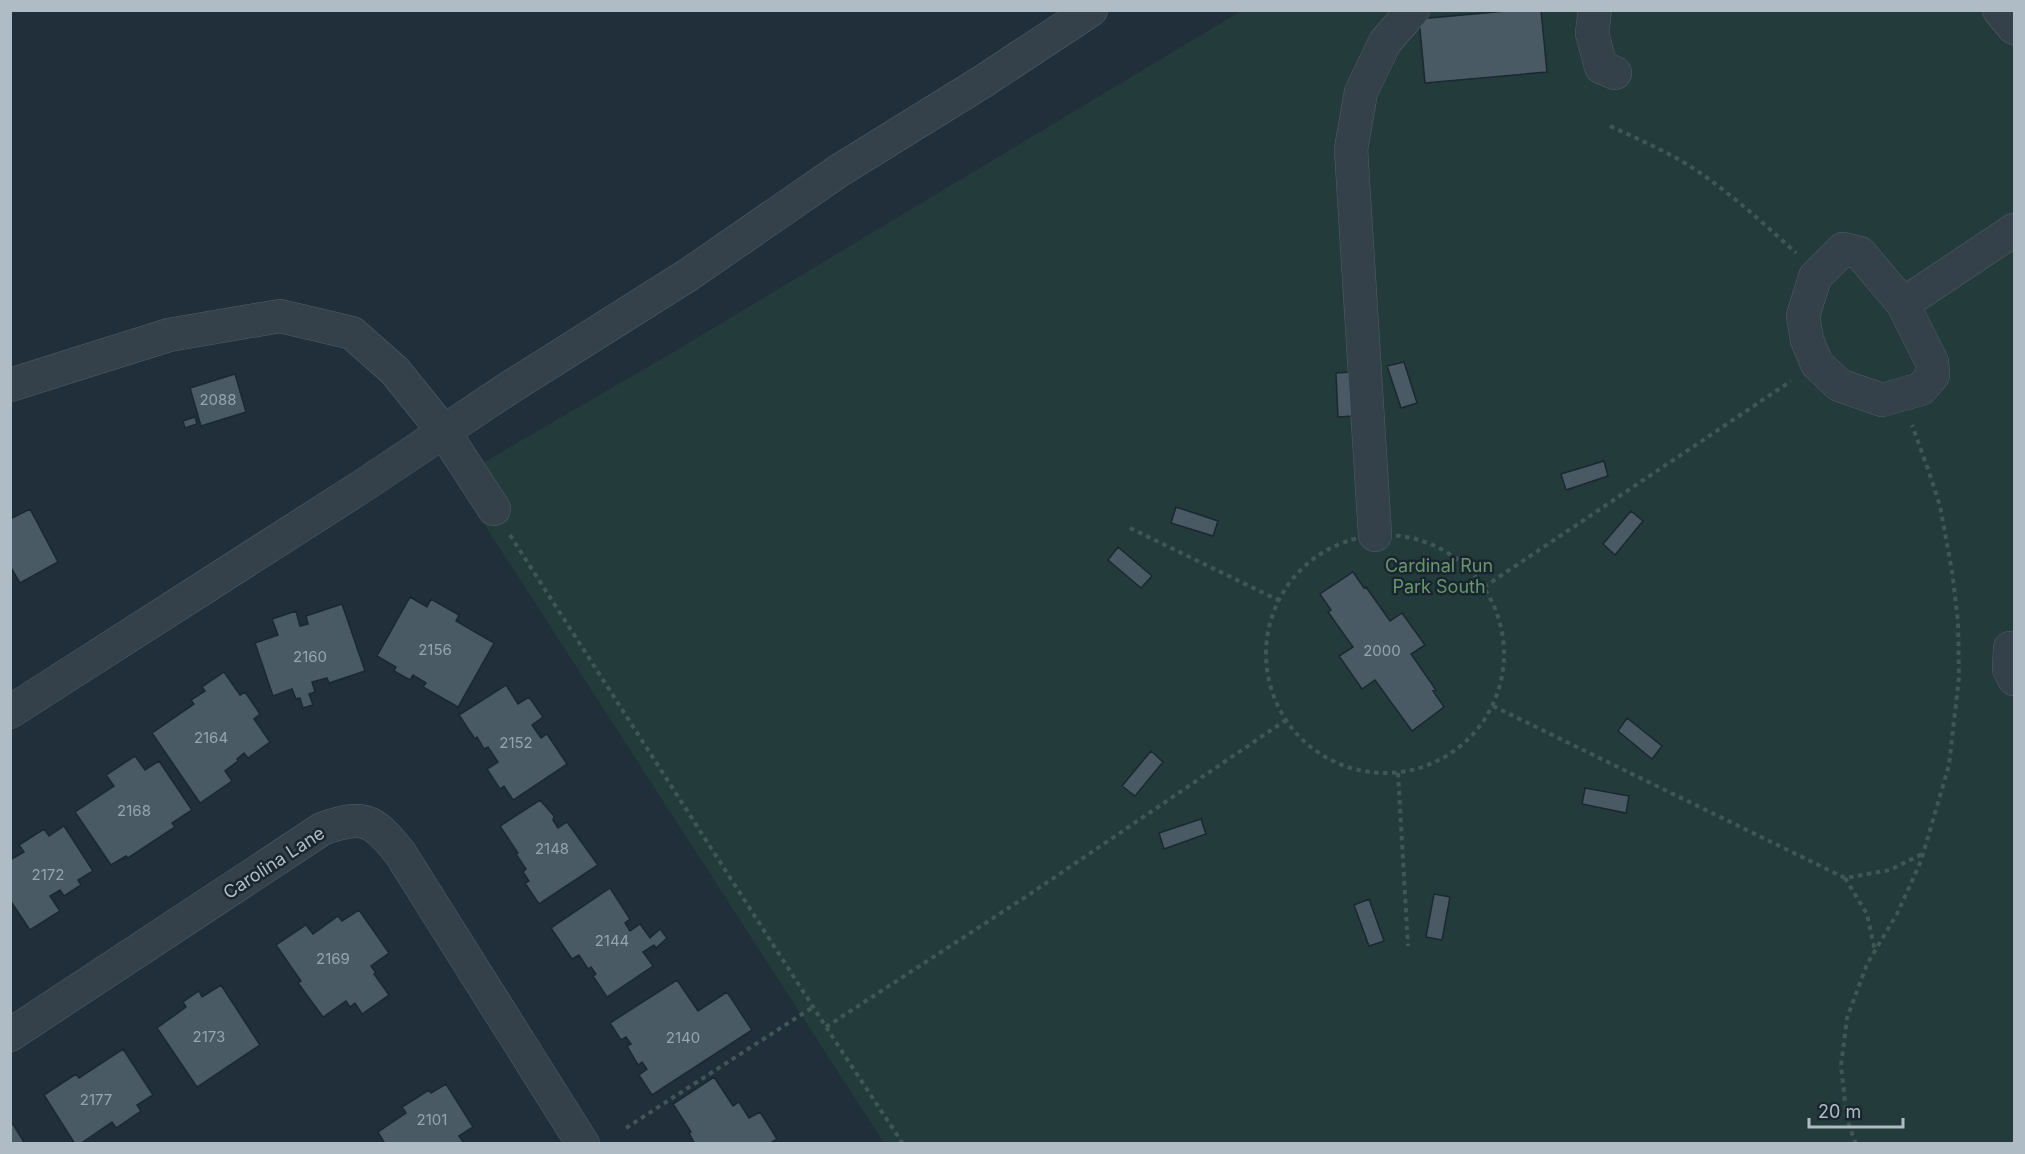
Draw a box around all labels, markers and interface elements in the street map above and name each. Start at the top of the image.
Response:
house number: 2088 [199,390,237,409]
park label: Cardinal Run Park South [1385,555,1493,597]
house number: 2156 [418,640,452,659]
house number: 2000 [1363,641,1401,660]
house number: 2160 [293,647,327,666]
house number: 2164 [194,728,228,747]
house number: 2152 [499,733,533,752]
house number: 2168 [117,801,151,820]
street label: Carolina Lane [219,822,328,903]
house number: 2148 [535,839,569,858]
house number: 2172 [32,865,64,884]
house number: 2144 [595,931,629,950]
house number: 2169 [316,949,350,968]
house number: 2173 [193,1027,225,1046]
house number: 2140 [666,1028,700,1047]
house number: 2177 [80,1090,112,1109]
scale bar [1809,1091,1904,1129]
text: 20 m [1818,1101,1861,1122]
house number: 2101 [417,1110,447,1129]

